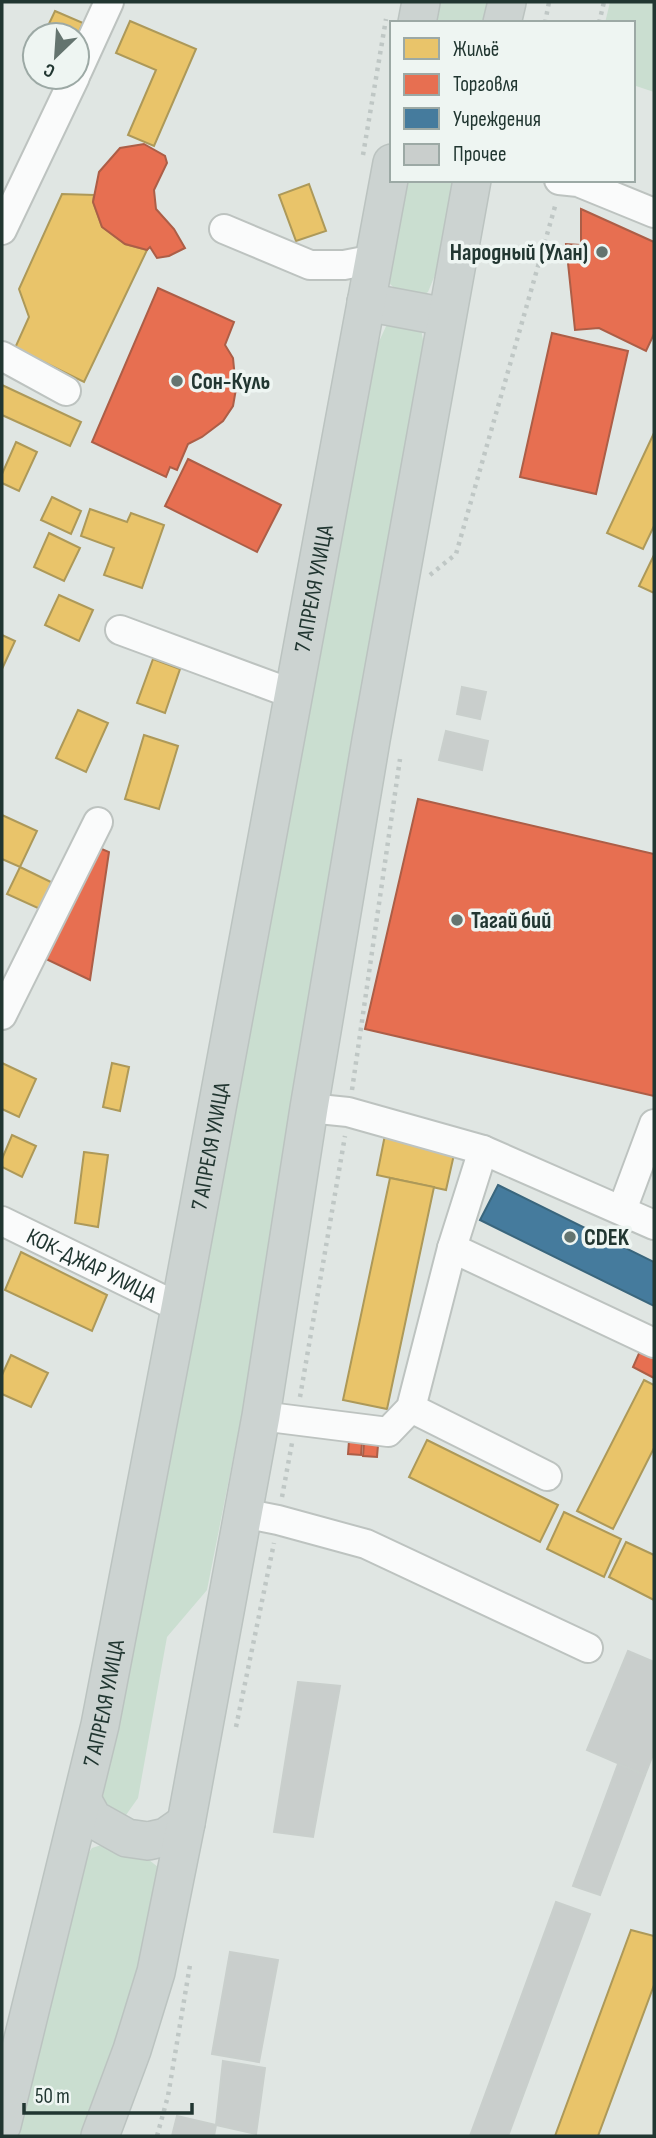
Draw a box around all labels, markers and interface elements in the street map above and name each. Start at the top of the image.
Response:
north arrow [21,21,91,91]
legend [390,21,635,182]
text: Жильё [453,37,499,62]
text: С [40,57,59,83]
text: Торговля [453,72,518,97]
text: Учреждения [453,107,541,132]
text: Прочее [453,142,506,167]
place label: Народный (Улан) [450,239,588,267]
marker: Народный (Улан) [594,244,610,260]
place label: Сон-Куль [191,368,270,396]
marker: Сон-Куль [169,373,185,389]
street label: 7 АПРЕЛЯ УЛИЦА [289,523,340,655]
place label: Тагай бий [471,907,551,935]
marker: Тагай бий [449,912,465,928]
street label: 7 АПРЕЛЯ УЛИЦА [185,1080,236,1212]
street label: КОК-ДЖАР УЛИЦА [22,1222,161,1309]
place label: CDEK [584,1224,630,1252]
marker: CDEK [562,1229,578,1245]
street label: 7 АПРЕЛЯ УЛИЦА [77,1637,131,1770]
scale bar [24,2072,192,2116]
text: 50 m [35,2084,70,2109]

